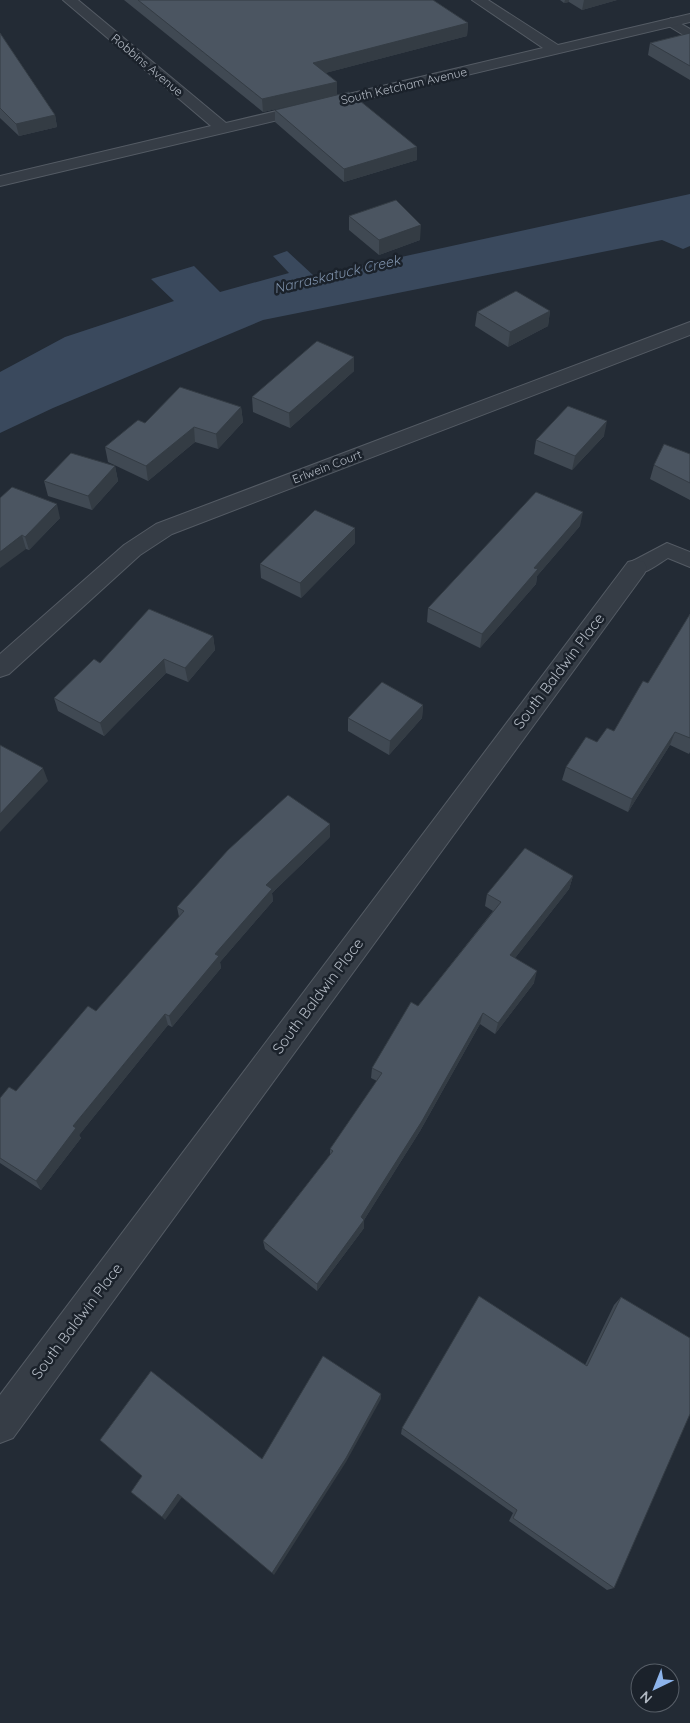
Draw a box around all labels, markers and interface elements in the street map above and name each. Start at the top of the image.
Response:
street label: Robbins Avenue [108,30,186,99]
street label: South Ketcham Avenue [339,64,469,107]
water label: Narraskatuck Creek [272,250,403,297]
street label: Erlwein Court [290,446,364,487]
street label: South Baldwin Place [509,609,608,732]
street label: South Baldwin Place [268,934,367,1057]
street label: South Baldwin Place [27,1259,126,1382]
north arrow [630,1663,680,1713]
text: N [636,1687,656,1708]

